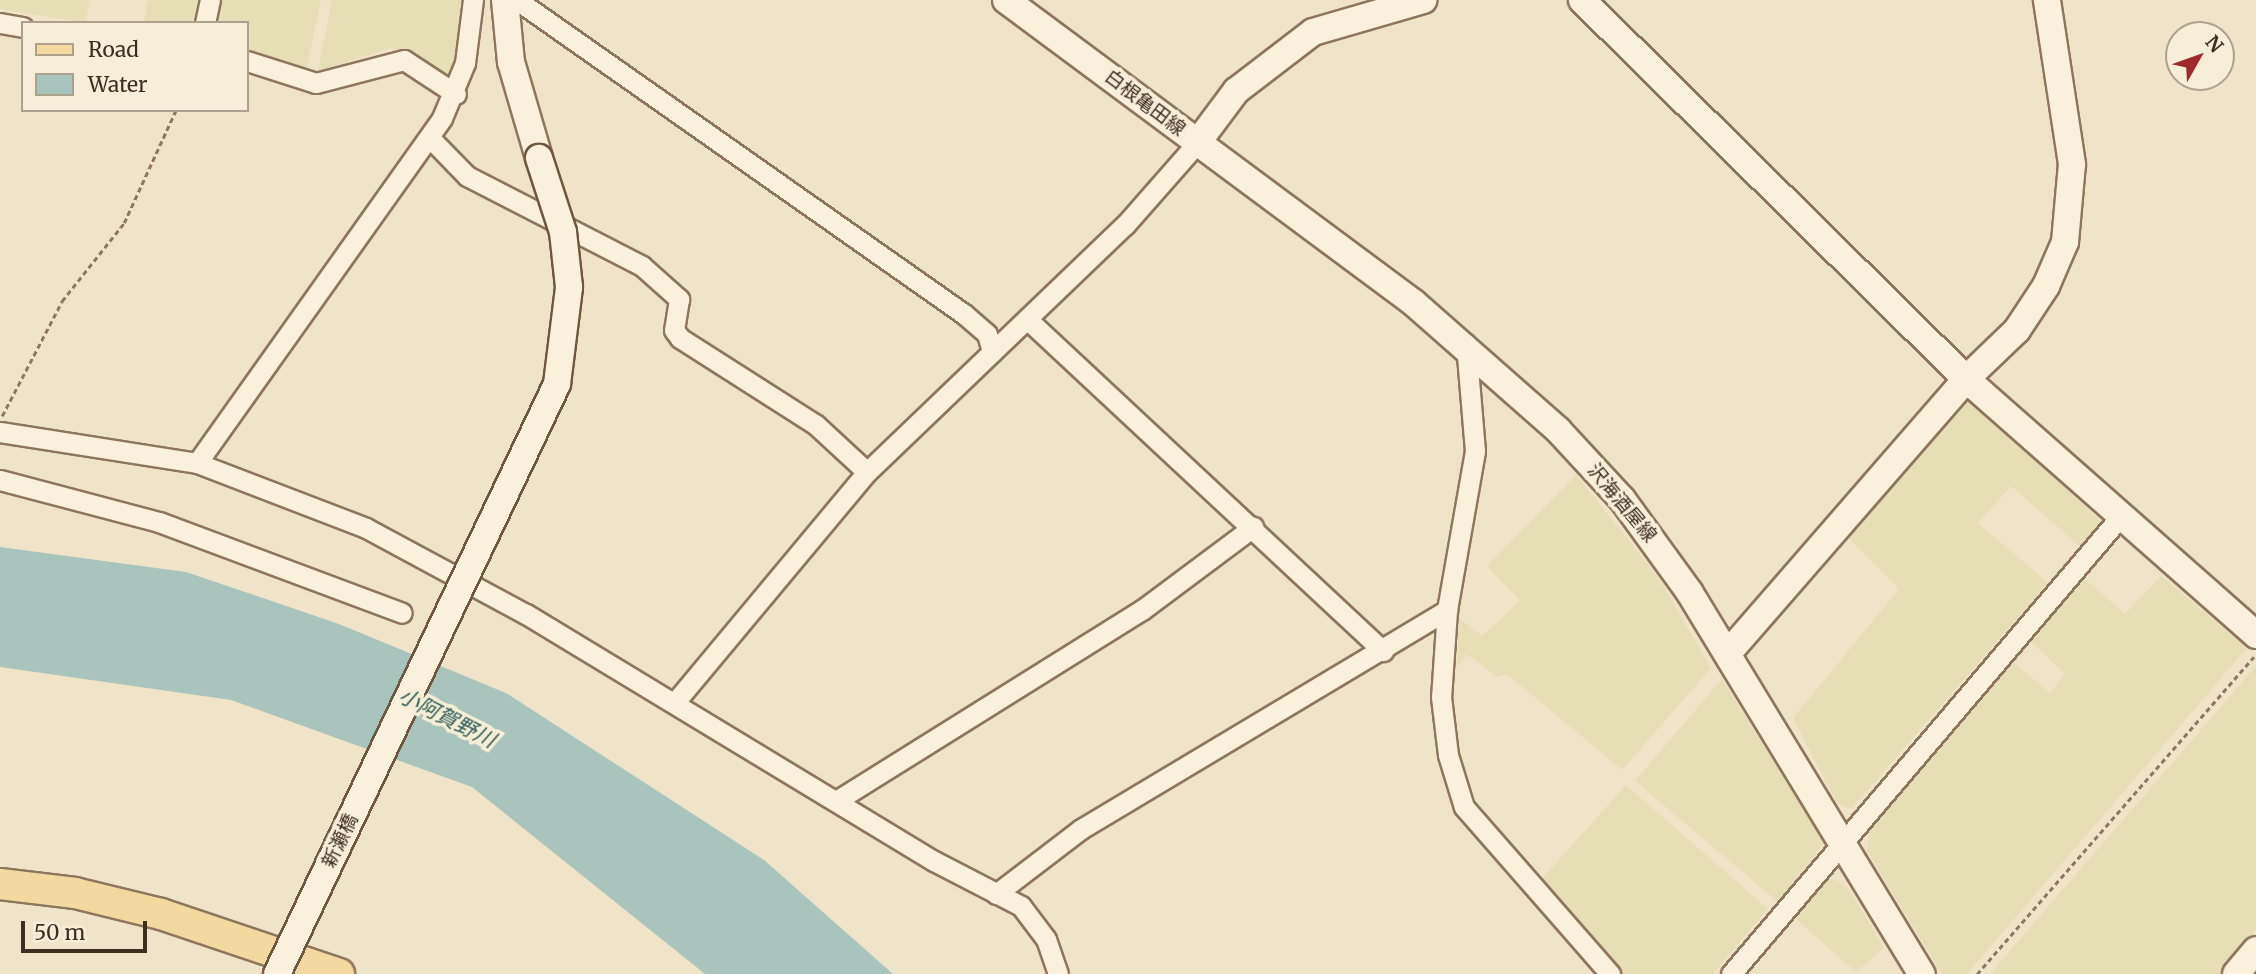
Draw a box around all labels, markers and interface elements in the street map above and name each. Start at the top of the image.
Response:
legend [21,21,248,112]
north arrow [2165,21,2235,91]
text: N [2201,30,2229,57]
text: Road [88,36,139,63]
street label: 白根亀田線 [1100,65,1190,141]
text: Water [88,71,147,98]
street label: 沢海酒屋線 [1583,459,1661,547]
water label: 小阿賀野川 [395,683,499,753]
street label: 新瀬橋 [318,810,362,872]
scale bar [24,908,150,952]
text: 50 m [34,919,85,946]

